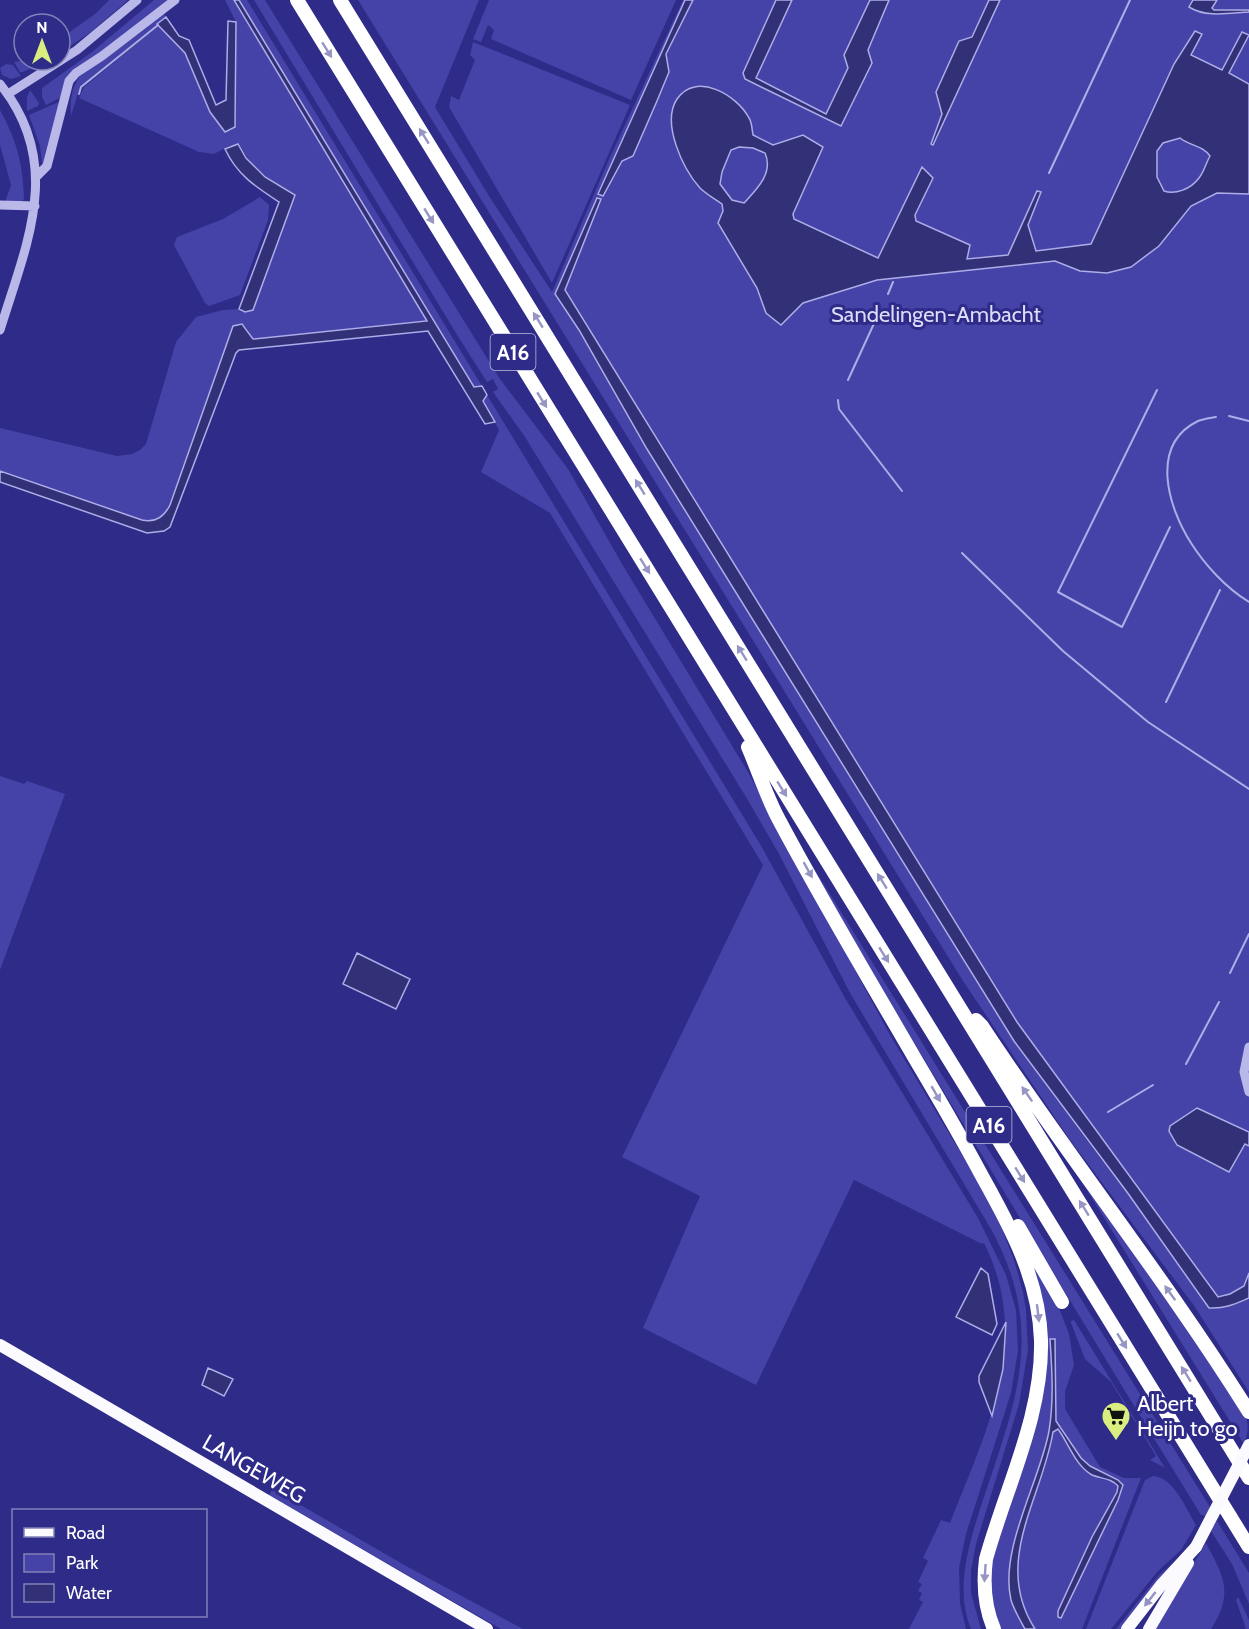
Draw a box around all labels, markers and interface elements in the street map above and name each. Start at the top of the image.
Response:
north arrow [12,12,72,72]
text: N [36,18,48,37]
one-way arrow [322,42,333,58]
one-way arrow [419,128,430,145]
one-way arrow [424,208,435,224]
park label: Sandelingen-Ambacht [831,301,1042,328]
one-way arrow [532,312,543,329]
road number: A16 [490,334,536,370]
one-way arrow [537,392,548,408]
one-way arrow [634,479,645,495]
one-way arrow [639,558,650,574]
one-way arrow [736,645,747,661]
one-way arrow [776,781,787,797]
one-way arrow [803,862,813,879]
one-way arrow [877,873,888,889]
one-way arrow [879,947,890,963]
one-way arrow [930,1085,940,1102]
one-way arrow [1022,1086,1033,1102]
road number: A16 [966,1107,1012,1143]
one-way arrow [1014,1167,1025,1183]
one-way arrow [1078,1200,1089,1216]
one-way arrow [1165,1286,1177,1301]
one-way arrow [1034,1304,1043,1323]
one-way arrow [1117,1333,1128,1349]
one-way arrow [1180,1366,1191,1382]
place label: Albert Heijn to go [1137,1390,1238,1442]
supermarket icon: Albert Heijn to go [1100,1400,1132,1442]
street label: LANGEWEG [198,1429,310,1509]
legend [12,1509,207,1617]
text: Road [66,1522,105,1544]
text: Park [66,1552,99,1574]
one-way arrow [980,1563,990,1582]
text: Water [66,1582,112,1604]
one-way arrow [1144,1591,1156,1607]

